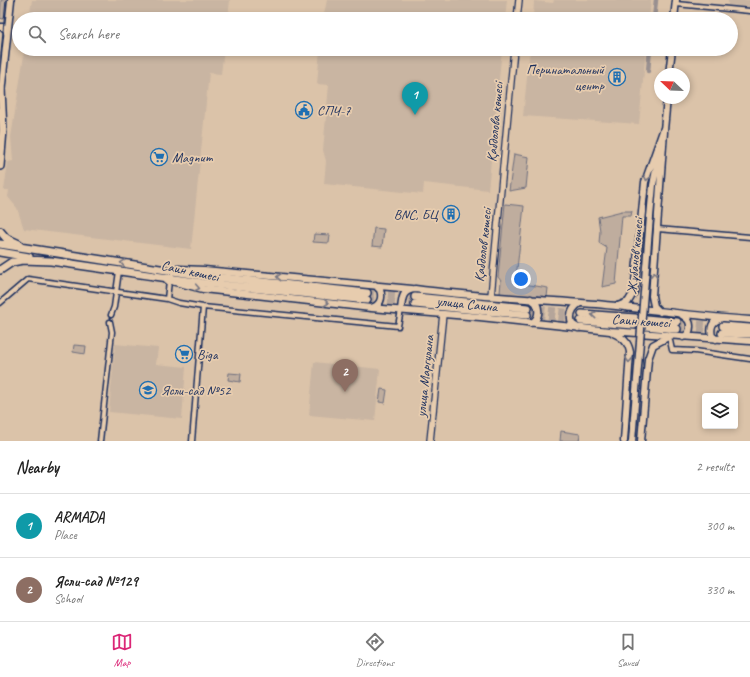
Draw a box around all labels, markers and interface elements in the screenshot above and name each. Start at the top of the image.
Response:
search box [12,12,738,56]
icon: search [26,23,48,45]
text: Search here [58,25,119,44]
place label: Перинатальный центр [526,61,605,94]
building icon: Перинатальный центр [607,67,627,87]
north arrow [654,68,690,104]
street label: Қабдолова көшесі [483,79,507,163]
pin: 1 [402,82,428,115]
public building icon: СПЧ-7 [294,100,314,120]
place label: СПЧ-7 [317,102,351,119]
supermarket icon: Magnum [149,147,169,167]
place label: Magnum [172,149,214,166]
one-way arrow [643,175,651,181]
building icon: BNC, БЦ [441,204,461,224]
street label: Қабдолов көшесі [471,205,496,283]
place label: BNC, БЦ [394,206,440,223]
street label: Жұбанов көшесі [623,215,647,295]
street label: Саин көшесі [160,257,223,286]
one-way arrow [120,259,126,267]
your location [511,269,531,289]
one-way arrow [276,272,282,281]
one-way arrow [649,272,658,279]
one-way arrow [194,284,200,292]
street label: улица Саина [435,292,499,316]
one-way arrow [323,298,329,307]
one-way arrow [591,310,597,319]
street label: Саин көшесі [611,310,673,332]
street label: улица Маргулана [412,333,438,419]
supermarket icon: Biga [174,344,194,364]
place label: Biga [197,346,219,363]
one-way arrow [625,357,633,363]
pin: 2 [332,359,358,392]
school or university icon: Ясли-сад №52 [138,380,158,400]
place label: Ясли-сад №52 [161,382,232,399]
map controls [702,393,738,429]
button: layers [702,393,738,429]
text: Nearby [16,457,59,478]
text: 2 results [696,459,734,475]
text: ARMADA [54,508,104,527]
text: 1 [26,518,32,534]
text: 300 m [706,518,734,534]
text: Place [54,527,77,543]
text: Ясли-сад №129 [54,572,138,591]
text: 2 [26,582,32,598]
text: 330 m [706,582,734,598]
text: School [54,591,82,607]
tab: Map [111,631,133,669]
tab: Directions [356,631,394,669]
tab: Saved [617,631,639,669]

